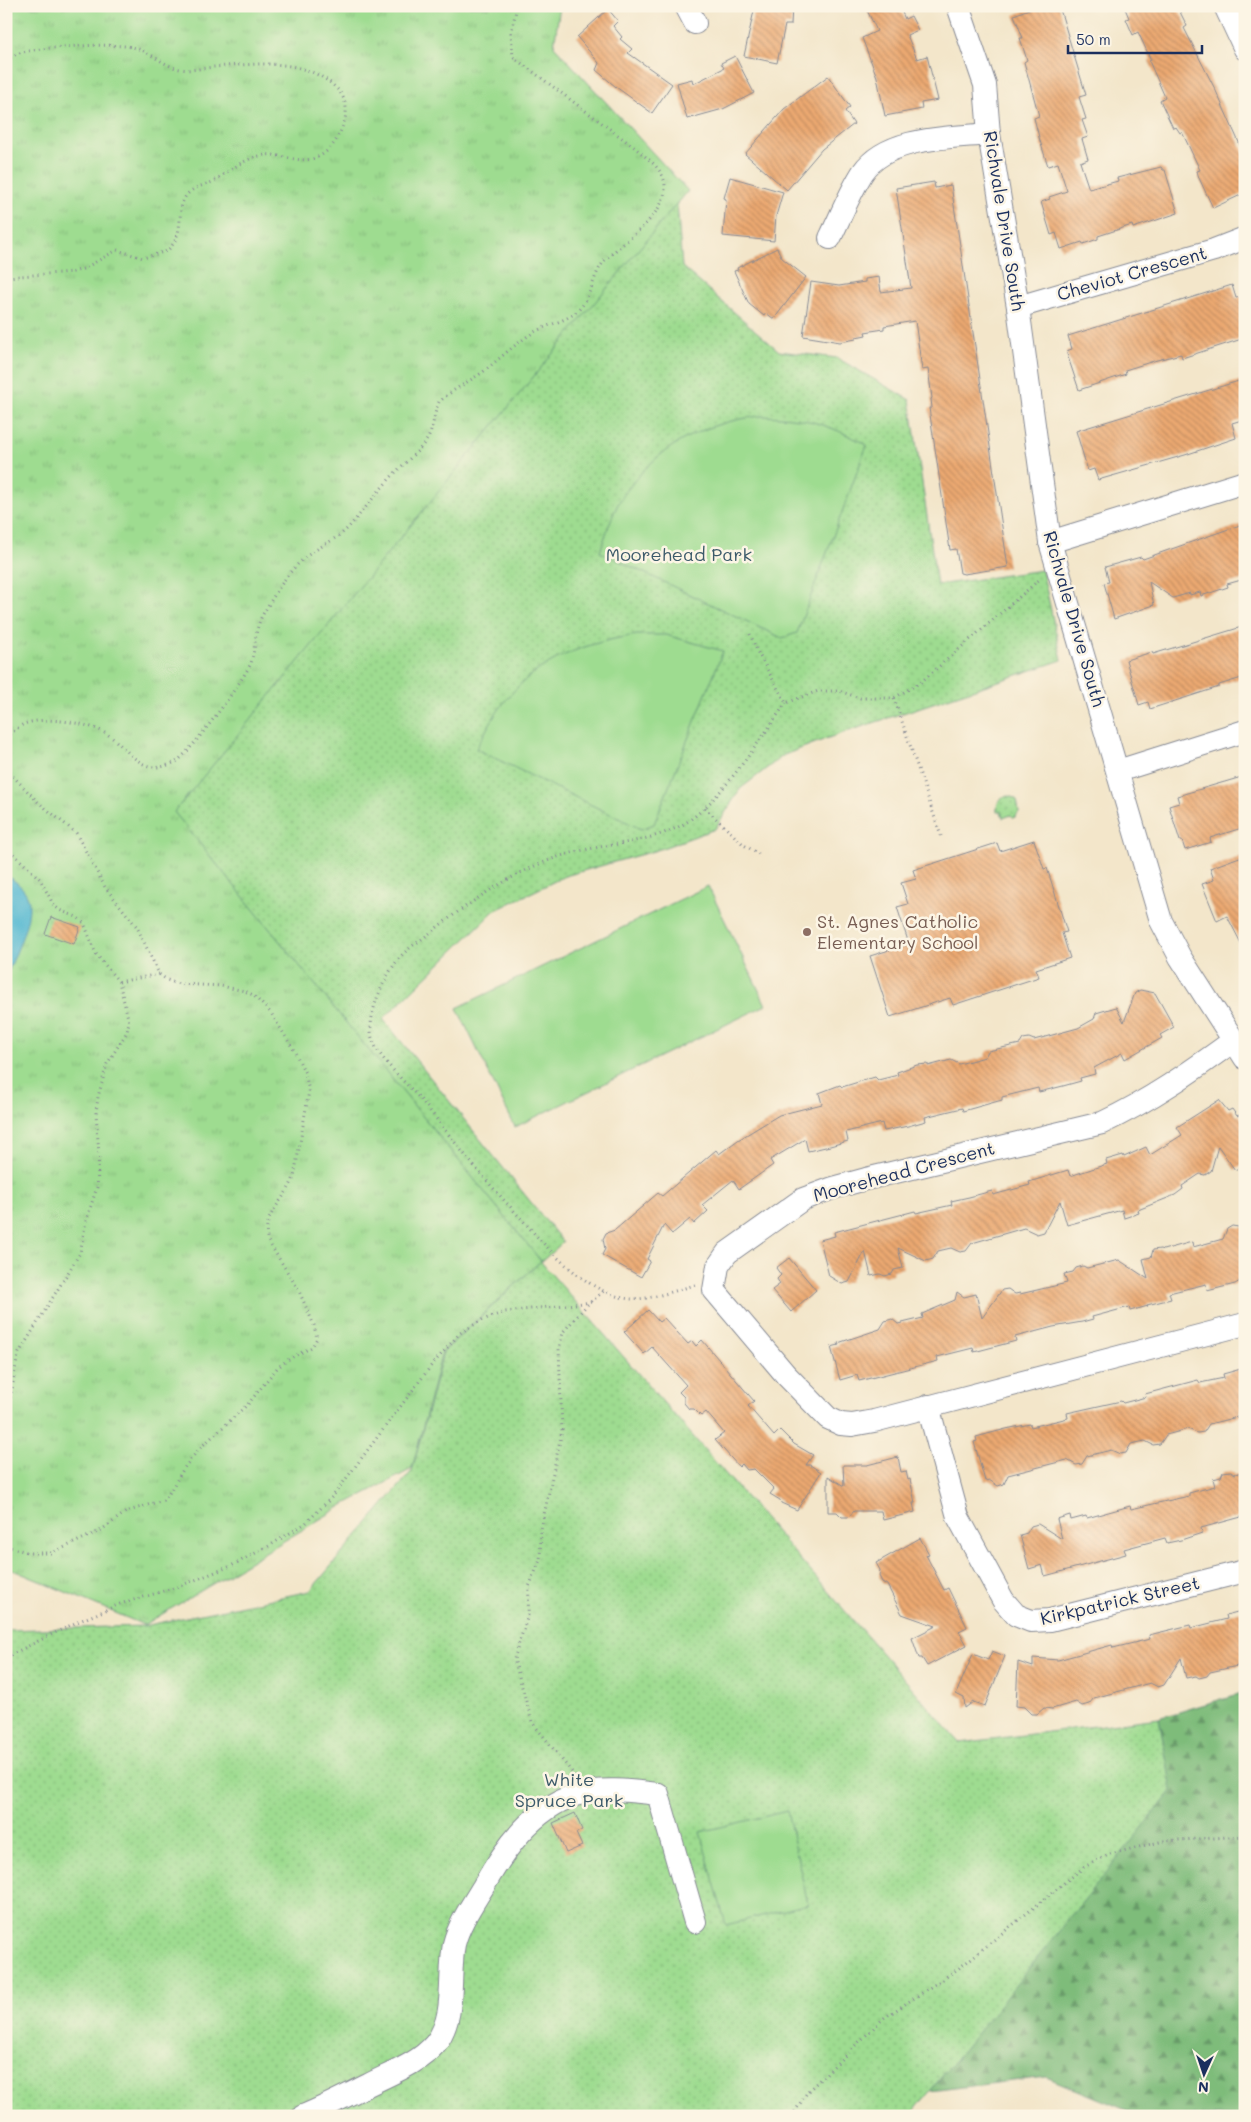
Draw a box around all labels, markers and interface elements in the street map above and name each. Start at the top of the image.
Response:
scale bar [1068,22,1202,54]
text: 50 m [1076,29,1111,49]
street label: Richvale Drive South [979,129,1031,313]
street label: Cheviot Crescent [1054,240,1209,306]
street label: Richvale Drive South [1038,528,1112,710]
park label: Moorehead Park [606,542,752,566]
place label: St. Agnes Catholic Elementary School [817,909,979,954]
marker: St. Agnes Catholic Elementary School [801,926,813,938]
street label: Moorehead Crescent [810,1135,997,1207]
street label: Kirkpatrick Street [1038,1570,1202,1630]
park label: White Spruce Park [515,1767,623,1812]
north arrow [1178,2050,1228,2100]
text: N [1197,2078,1209,2097]

